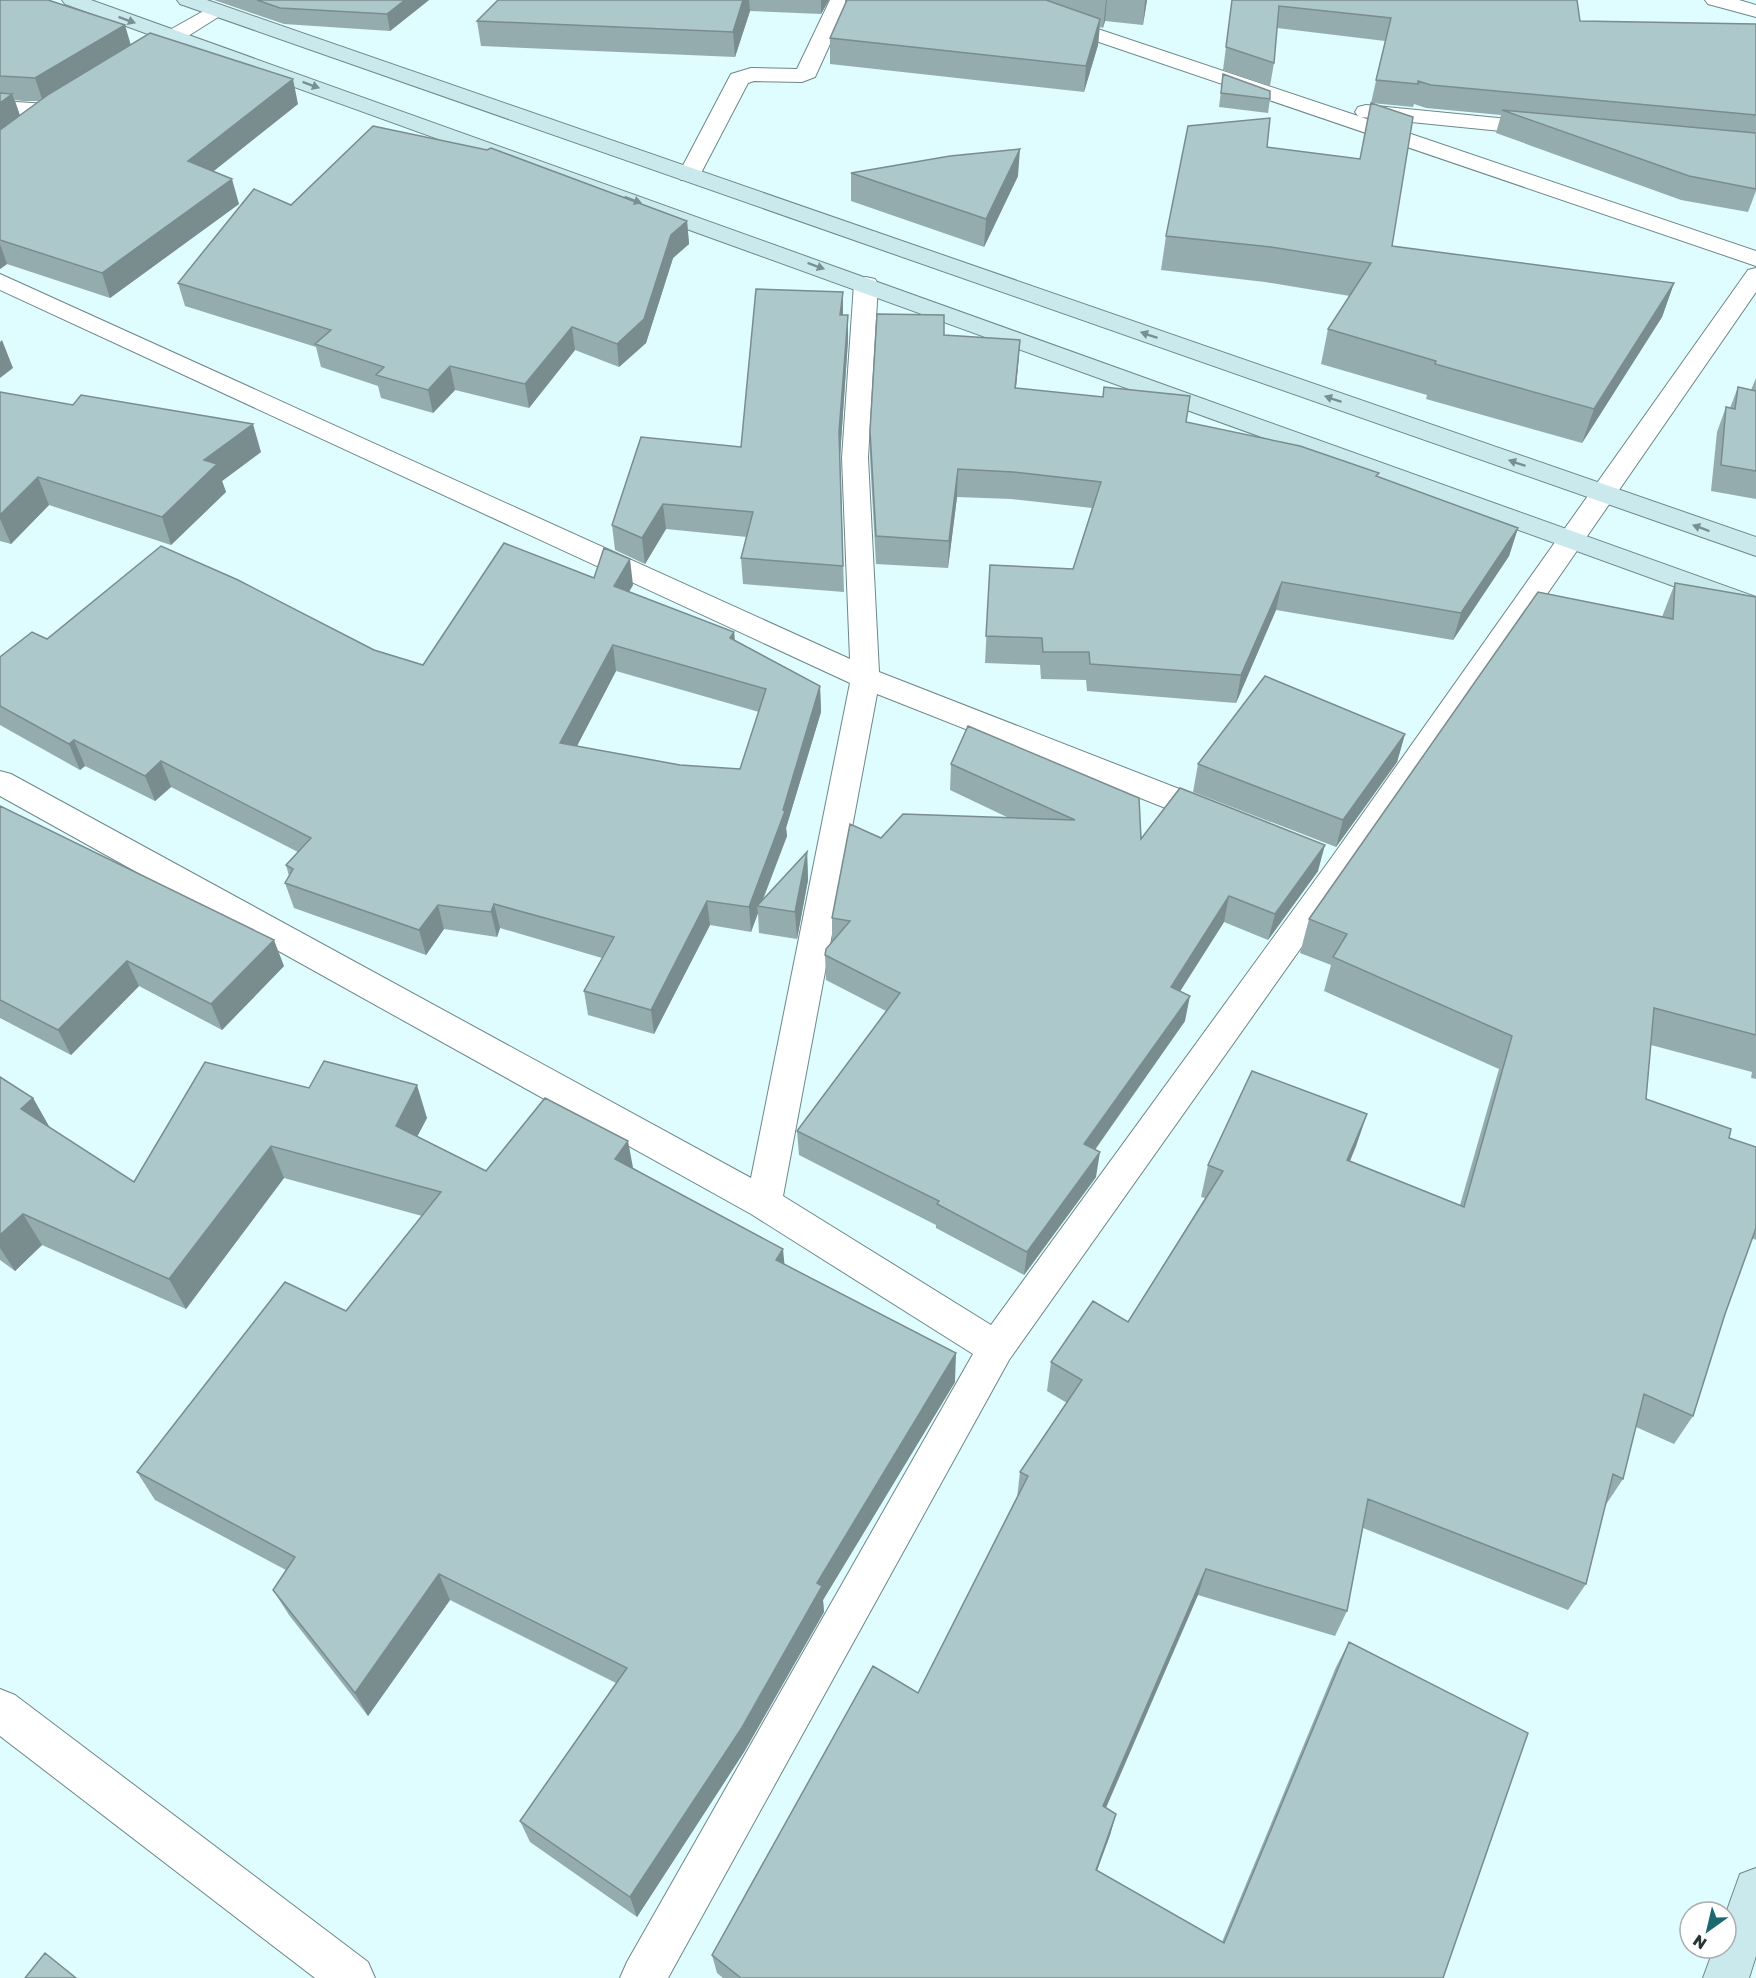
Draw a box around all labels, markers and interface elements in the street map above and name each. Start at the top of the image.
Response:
one-way arrow [118,15,136,25]
one-way arrow [302,81,320,91]
one-way arrow [624,196,642,206]
one-way arrow [807,262,825,271]
one-way arrow [1140,329,1158,339]
one-way arrow [1324,393,1342,403]
one-way arrow [1508,457,1526,467]
one-way arrow [1692,522,1710,532]
north arrow [1678,1900,1738,1960]
text: N [1689,1931,1710,1954]

